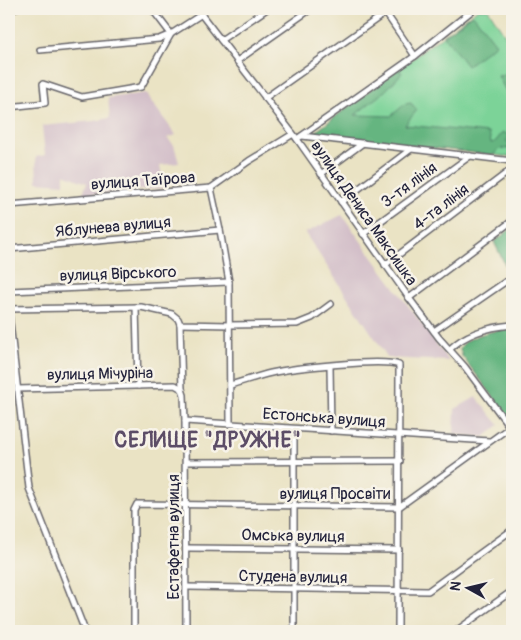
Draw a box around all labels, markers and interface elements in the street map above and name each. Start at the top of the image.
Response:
street label: вулиця Дениса Максишка [306,137,422,289]
street label: 3-тя лінія [377,158,441,212]
street label: вулиця Таїрова [90,167,196,195]
street label: 4-та лінія [409,180,473,234]
street label: Яблунева вулиця [54,212,172,242]
street label: вулиця Вірського [59,262,177,286]
street label: вулиця Мічуріна [47,363,153,385]
street label: Естонська вулиця [262,404,386,432]
district label: СЕЛИЩЕ "ДРУЖНЕ" [114,427,302,454]
street label: Естафетна вулиця [164,474,184,600]
street label: вулиця Просвіти [280,484,391,504]
street label: Омська вулиця [241,525,345,547]
north arrow [444,562,494,612]
street label: Студена вулиця [238,566,348,588]
text: N [447,580,465,592]

